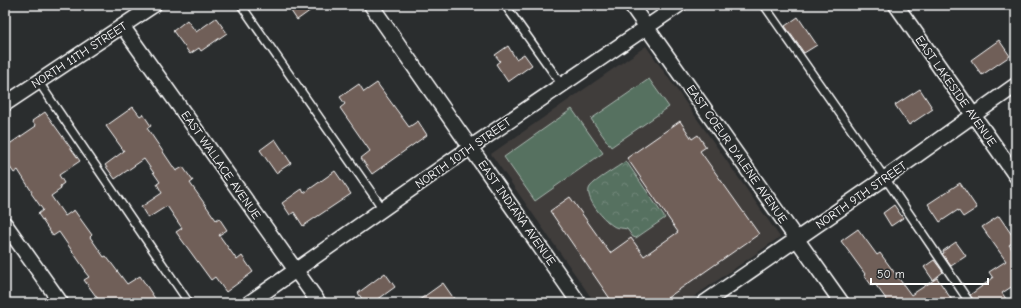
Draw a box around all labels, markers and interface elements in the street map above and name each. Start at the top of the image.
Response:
street label: NORTH 11TH STREET [29,19,130,91]
street label: EAST LAKESIDE AVENUE [912,33,1000,149]
street label: EAST COEUR D'ALENE AVENUE [684,82,790,226]
street label: EAST WALLACE AVENUE [178,108,264,222]
street label: NORTH 10TH STREET [412,114,514,191]
street label: EAST INDIANA AVENUE [475,158,559,268]
street label: NORTH 9TH STREET [813,158,910,232]
scale bar [871,260,988,286]
text: 50 m [877,267,905,281]

